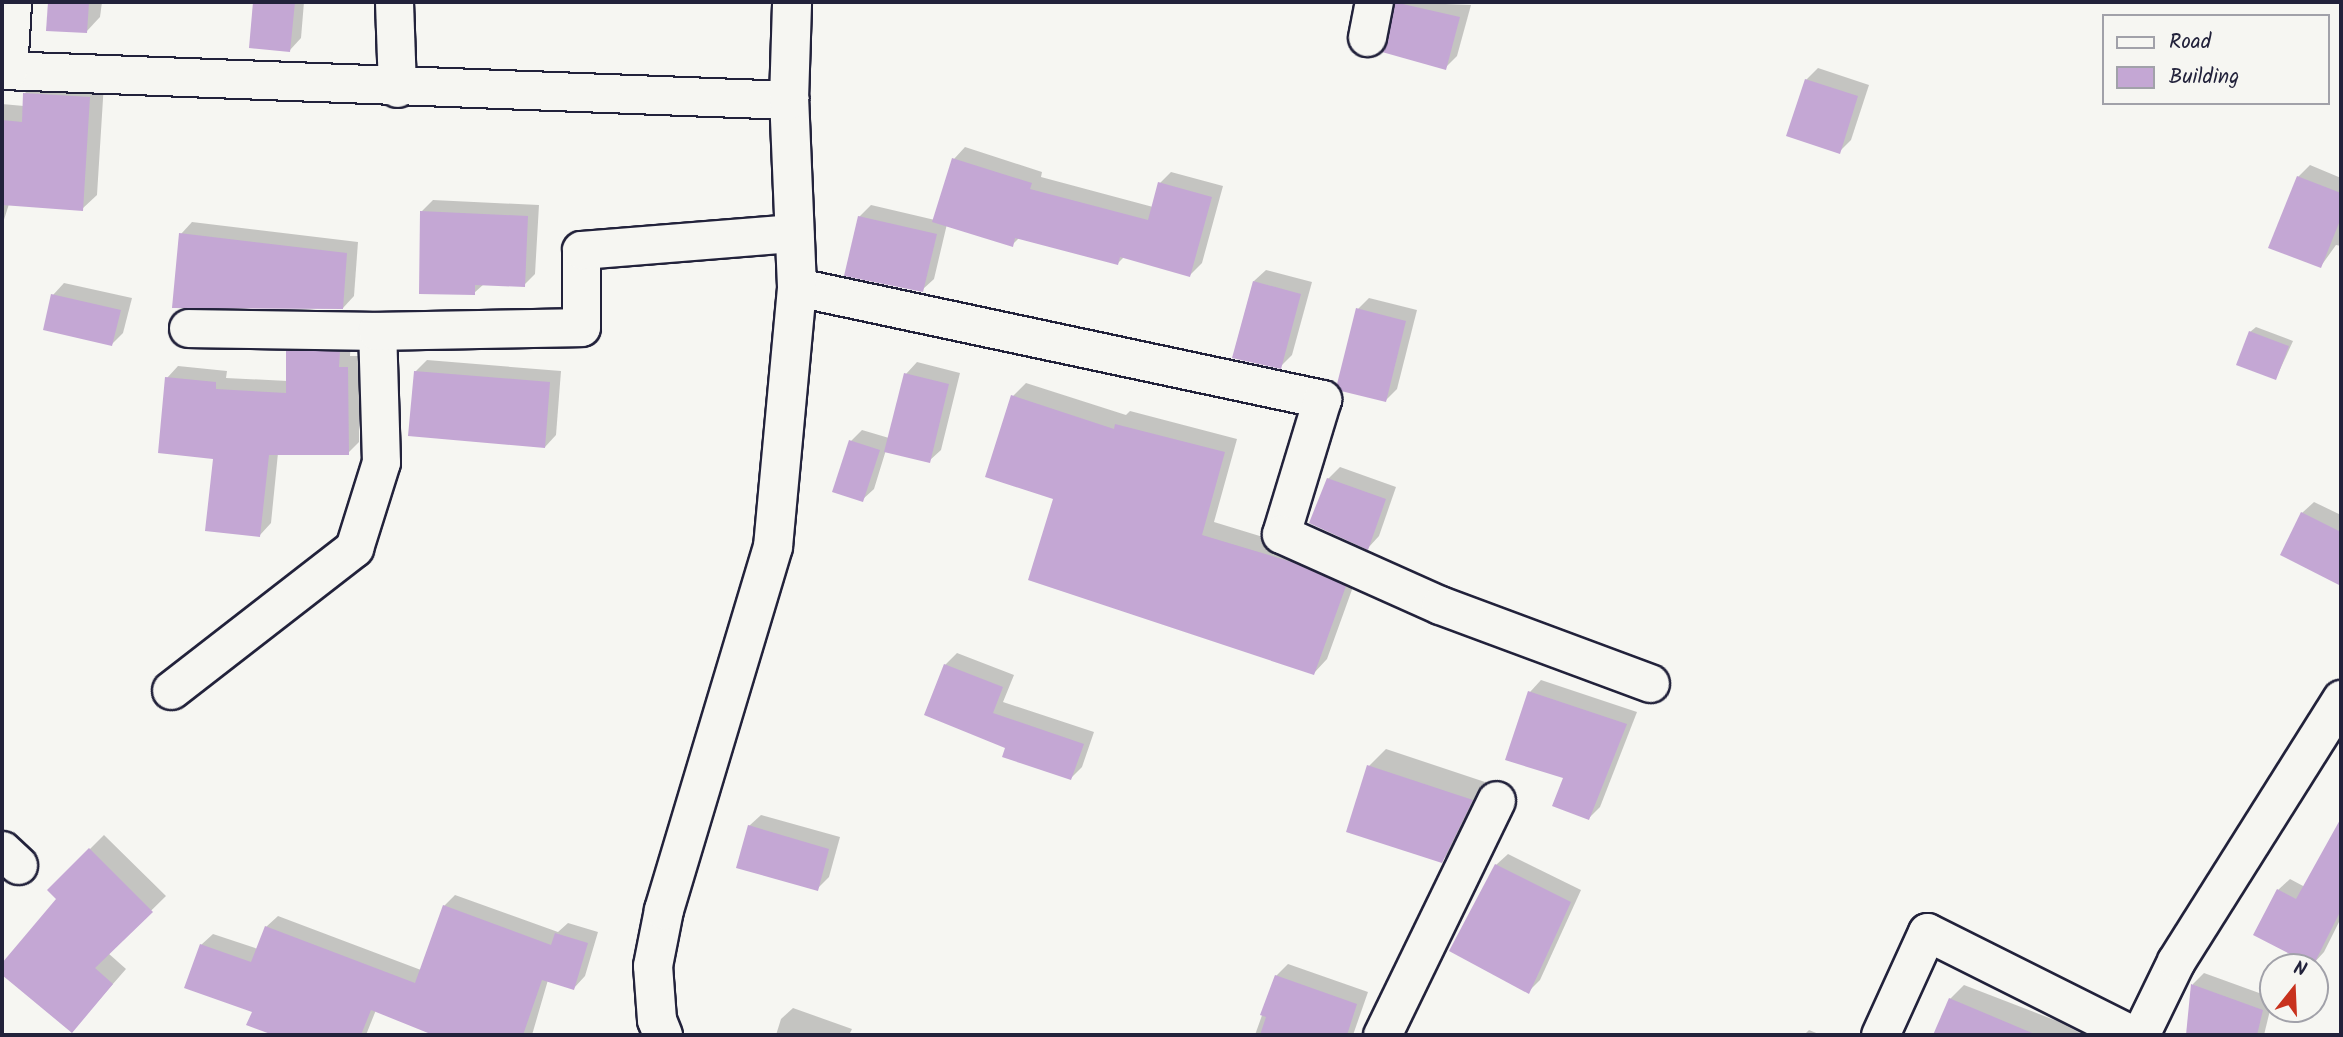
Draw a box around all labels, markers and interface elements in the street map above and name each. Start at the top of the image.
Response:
legend [2102,14,2329,105]
text: Road [2169,26,2211,59]
text: Building [2169,61,2239,94]
north arrow [2259,953,2329,1023]
text: N [2290,954,2310,986]

